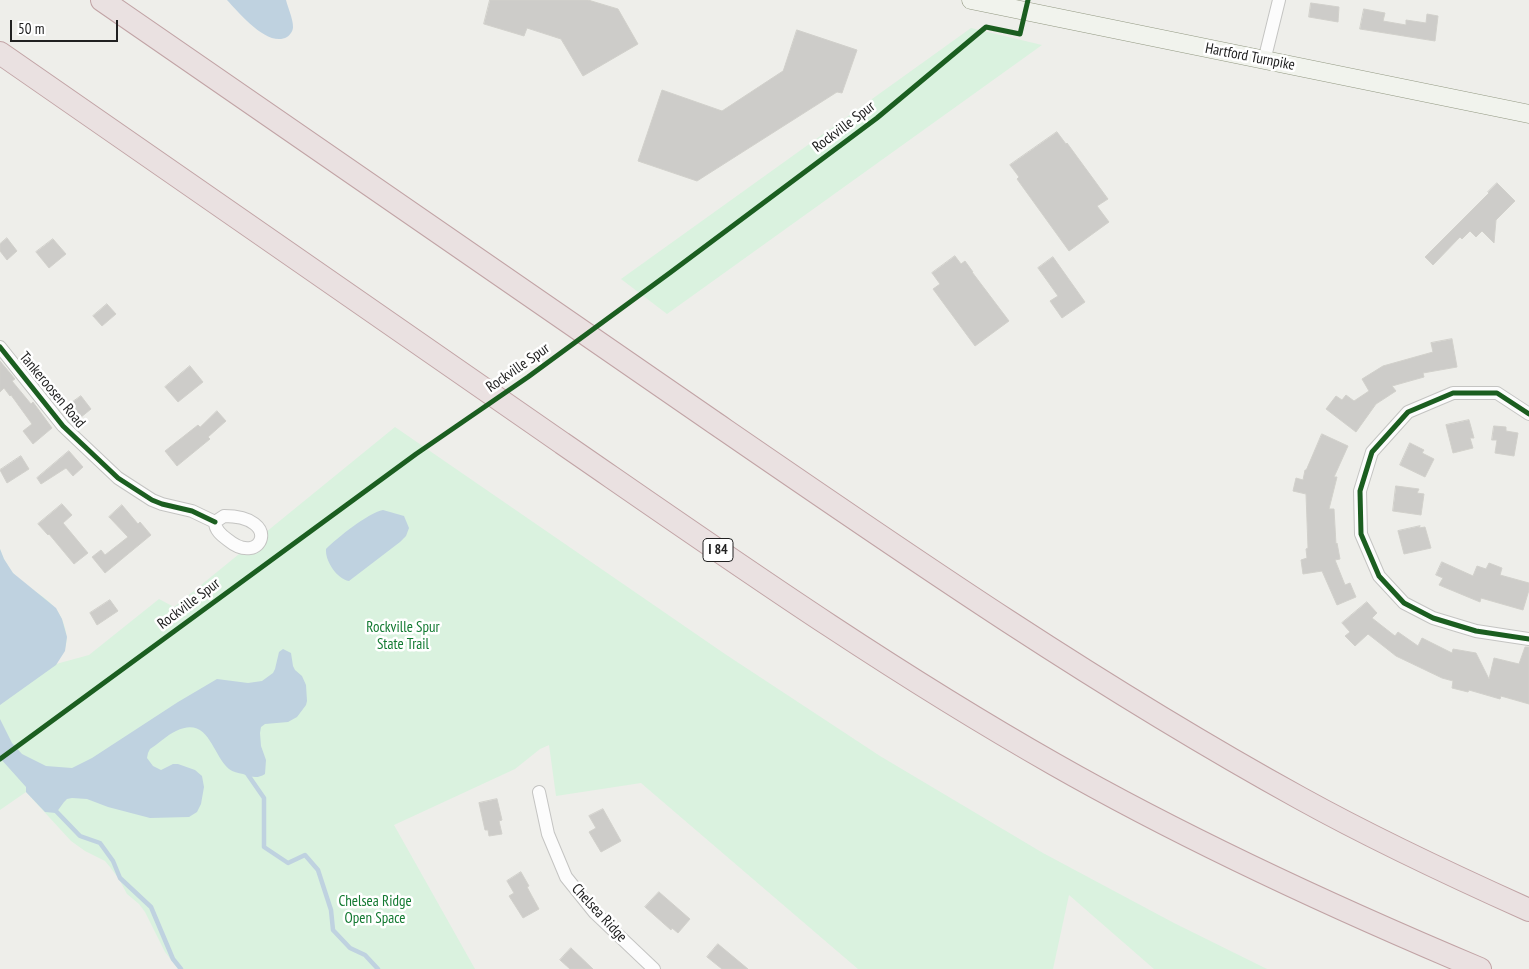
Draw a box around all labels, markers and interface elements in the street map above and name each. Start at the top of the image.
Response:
scale bar [12,10,120,42]
text: 50 m [18,19,44,38]
street label: Hartford Turnpike [1204,39,1296,75]
street label: Rockville Spur [809,98,879,156]
street label: Rockville Spur [483,340,553,396]
street label: Tankeroosen Road [15,348,89,432]
road number: I 84 [703,538,733,562]
street label: Rockville Spur [154,575,224,633]
park label: Rockville Spur State Trail [366,619,440,654]
street label: Chelsea Ridge [567,880,631,946]
park label: Chelsea Ridge Open Space [338,893,412,928]

